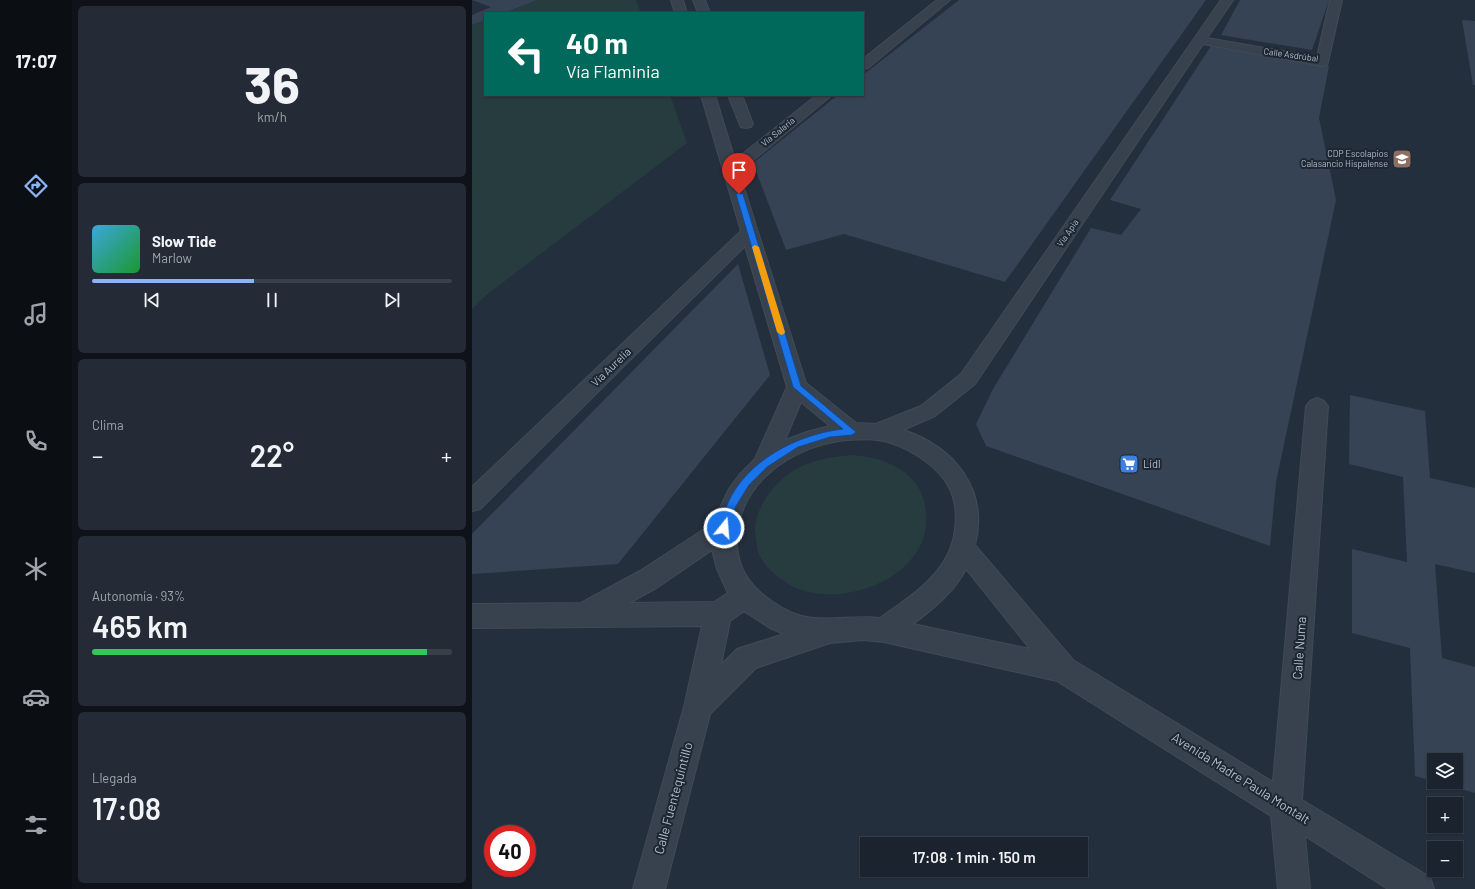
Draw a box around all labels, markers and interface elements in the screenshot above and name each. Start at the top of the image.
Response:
text: 40 m [566,26,628,60]
icon: left [500,28,552,80]
street label: Calle Asdrúbal [1263,45,1319,64]
text: 17:07 [15,50,57,72]
text: 36 [244,52,300,114]
text: Vía Flaminia [566,60,660,82]
text: km/h [257,109,287,125]
street label: Vía Salaria [759,115,797,149]
place label: CDP Escolapios Calasancio Hispalense [1301,148,1388,169]
school or university icon: CDP Escolapios Calasancio Hispalense [1391,148,1413,170]
pin [722,153,756,194]
icon: arrive [728,159,750,181]
icon: directions [22,172,50,200]
street label: Vía Apia [1054,217,1081,249]
text: Slow Tide [152,232,216,250]
text: Marlow [152,250,192,266]
icon: previous [141,289,163,311]
icon: pause [261,289,283,311]
icon: next [381,289,403,311]
icon: music [22,300,50,328]
street label: Vía Aurelia [588,345,633,389]
text: Clima [92,417,124,433]
icon: phone [22,427,50,455]
text: 22° [250,437,294,473]
text: − [92,442,103,468]
text: + [441,442,452,468]
supermarket icon: Lidl [1118,453,1140,475]
place label: Lidl [1143,457,1161,470]
position arrow [703,507,745,549]
icon: climate [22,555,50,583]
text: Autonomía · 93% [92,588,185,604]
text: 465 km [92,608,188,644]
street label: Calle Numa [1289,616,1309,680]
icon: car [22,683,50,711]
street label: Avenida Madre Paula Montalt [1169,729,1313,827]
street label: Calle Fuentequintillo [650,740,696,856]
map controls [1427,753,1463,877]
button: layers [1427,753,1463,789]
text: Llegada [92,770,137,786]
text: 17:08 [92,790,161,826]
button: + [1427,797,1463,833]
icon: filters [22,811,50,839]
speed limit sign: 40 [484,825,536,877]
button: − [1427,841,1463,877]
text: 17:08 · 1 min · 150 m [912,848,1036,866]

